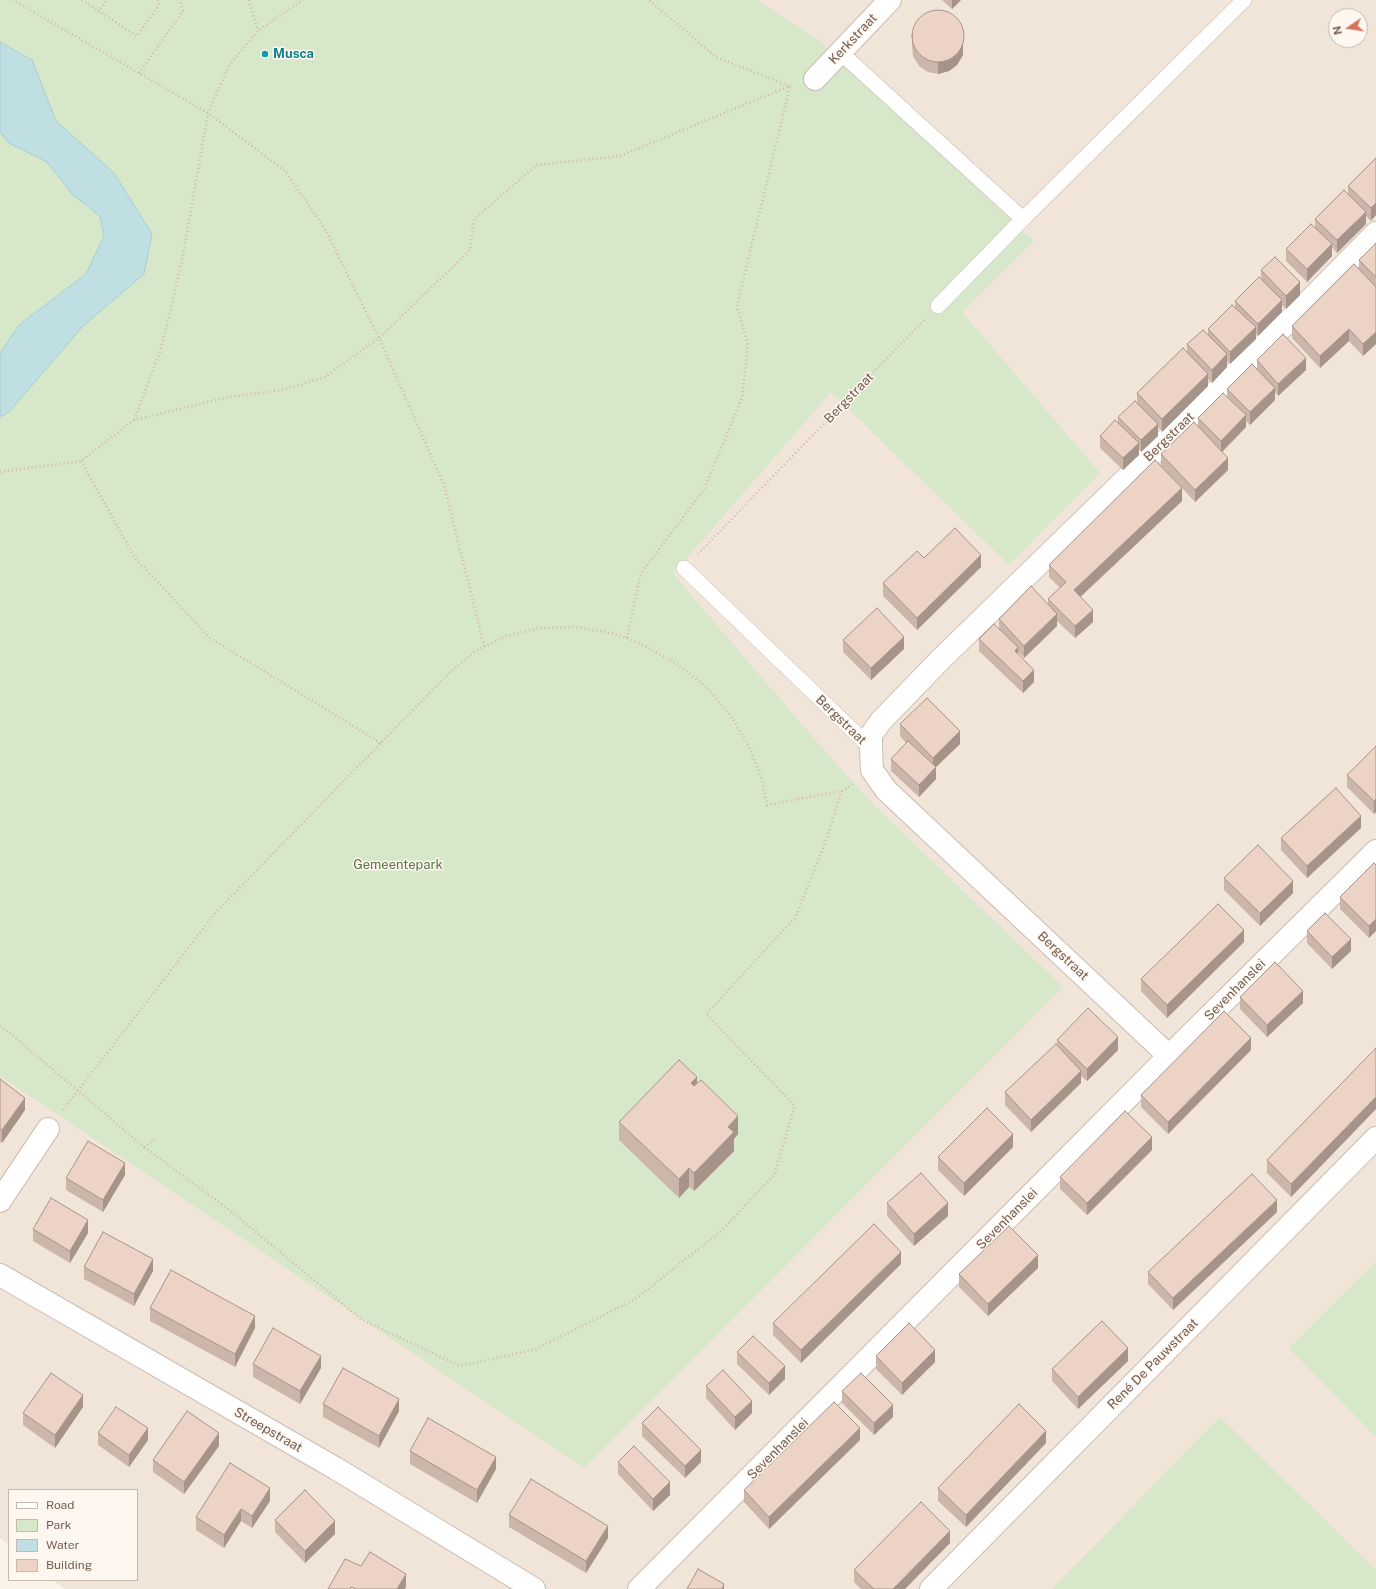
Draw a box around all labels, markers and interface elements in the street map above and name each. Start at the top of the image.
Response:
north arrow [1328,8,1368,48]
street label: Kerkstraat [826,10,880,68]
text: N [1330,25,1344,36]
place label: Musca [273,46,314,62]
marker: Musca [260,49,270,59]
street label: Bergstraat [821,369,877,427]
street label: Bergstraat [1140,409,1198,465]
street label: Bergstraat [812,692,870,748]
park label: Gemeentepark [353,857,443,873]
street label: Bergstraat [1034,928,1092,984]
street label: Sevenhanslei [1201,956,1269,1024]
street label: Sevenhanslei [973,1185,1041,1253]
street label: René De Pauwstraat [1104,1315,1202,1413]
street label: Streepstraat [231,1404,305,1456]
street label: Sevenhanslei [744,1415,812,1483]
legend [8,1489,138,1581]
text: Road [46,1498,74,1512]
text: Park [46,1518,72,1532]
text: Water [46,1538,79,1552]
text: Building [46,1558,92,1572]

